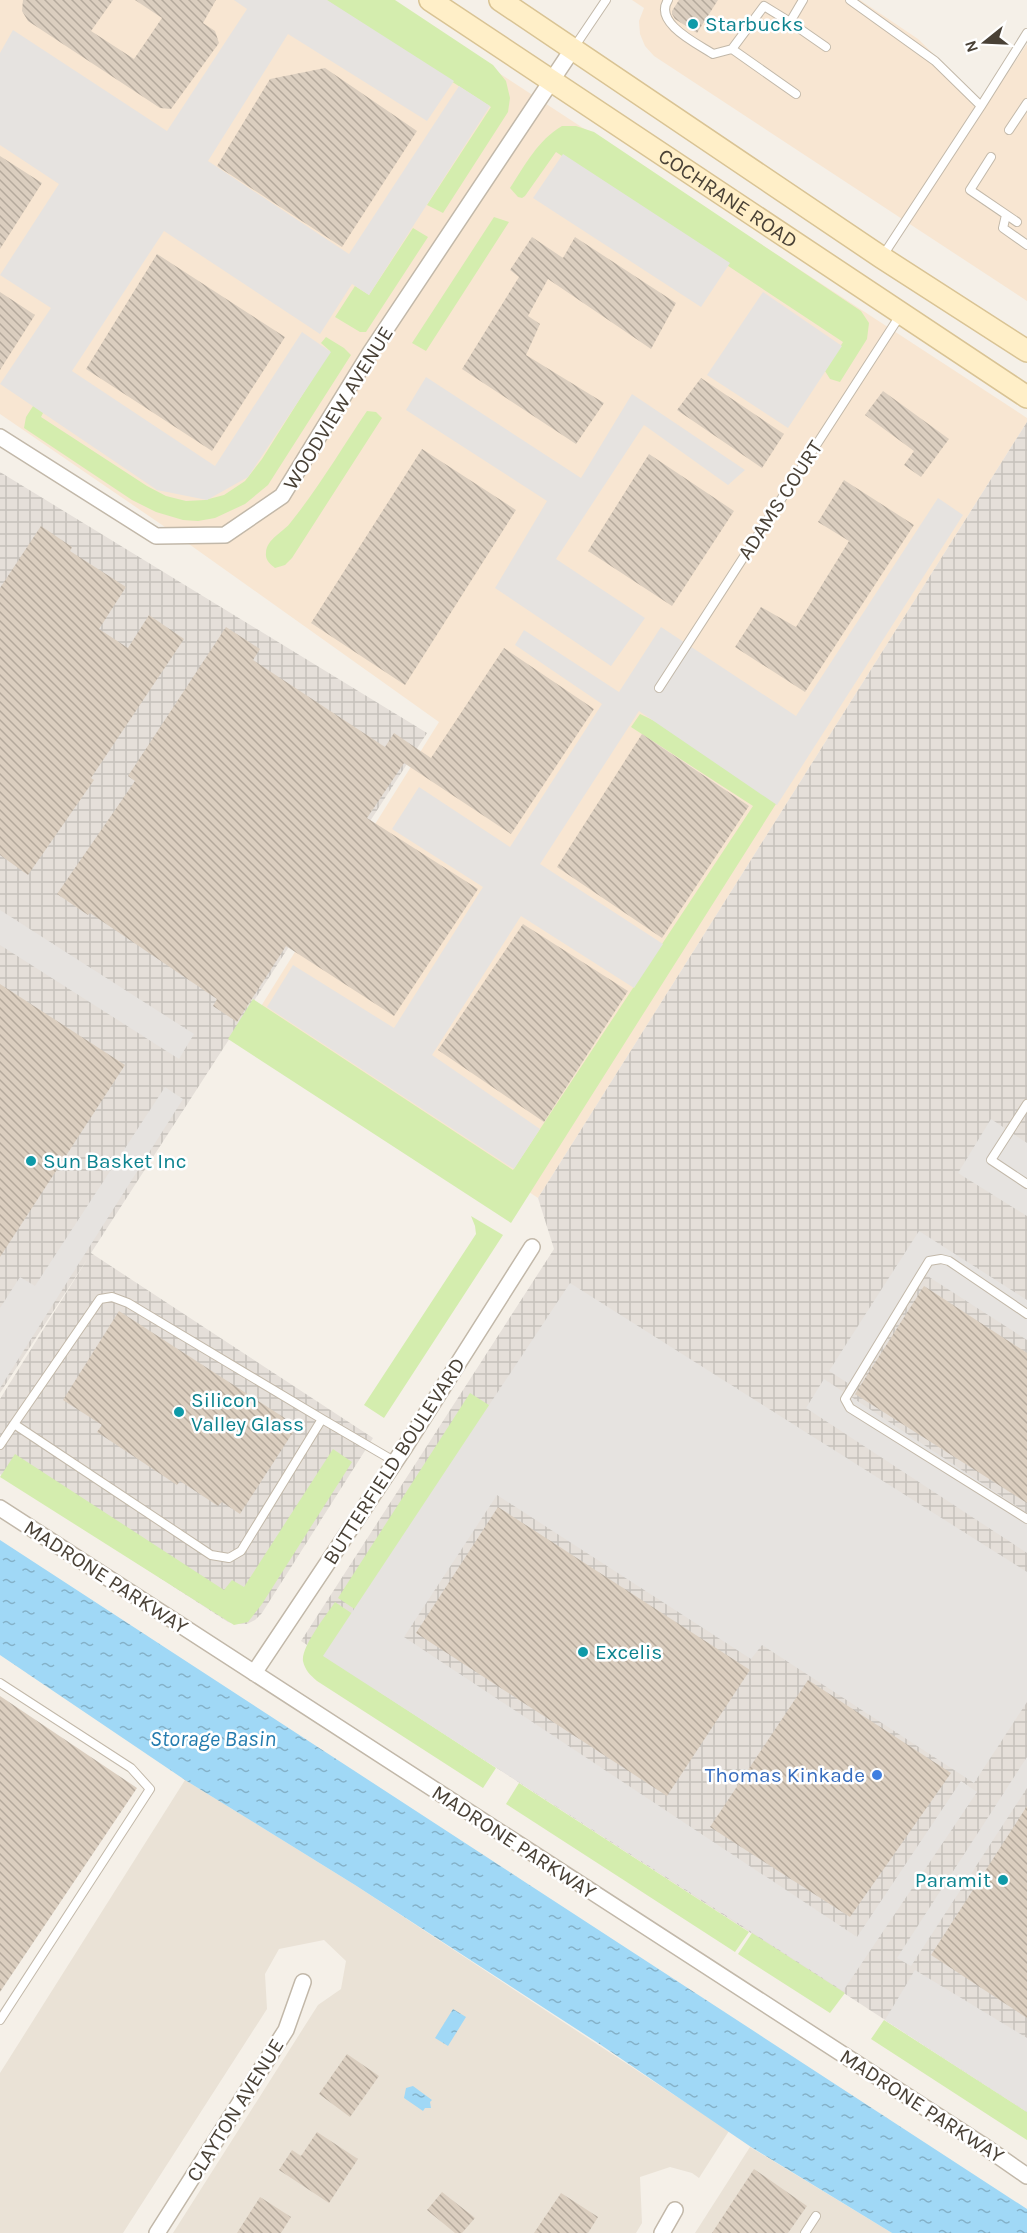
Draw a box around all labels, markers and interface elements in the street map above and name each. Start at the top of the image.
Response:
place label: Starbucks [705,12,804,36]
north arrow [955,12,1015,72]
marker: Starbucks [686,17,700,31]
text: N [960,38,982,55]
street label: COCHRANE ROAD [654,143,802,253]
street label: WOODVIEW AVENUE [278,322,398,494]
street label: ADAMS COURT [733,436,828,564]
place label: Sun Basket Inc [43,1149,187,1173]
marker: Sun Basket Inc [24,1154,38,1168]
street label: BUTTERFIELD BOULEVARD [318,1353,470,1569]
place label: Silicon Valley Glass [191,1388,304,1436]
marker: Silicon Valley Glass [172,1405,186,1419]
street label: MADRONE PARKWAY [19,1515,193,1639]
place label: Excelis [595,1640,662,1664]
marker: Excelis [576,1645,590,1659]
water label: Storage Basin [150,1726,276,1752]
place label: Thomas Kinkade [705,1763,865,1787]
marker: Thomas Kinkade [870,1768,884,1782]
street label: MADRONE PARKWAY [427,1780,601,1904]
place label: Paramit [915,1868,991,1892]
marker: Paramit [996,1873,1010,1887]
street label: CLAYTON AVENUE [181,2034,289,2186]
street label: MADRONE PARKWAY [835,2044,1009,2168]

